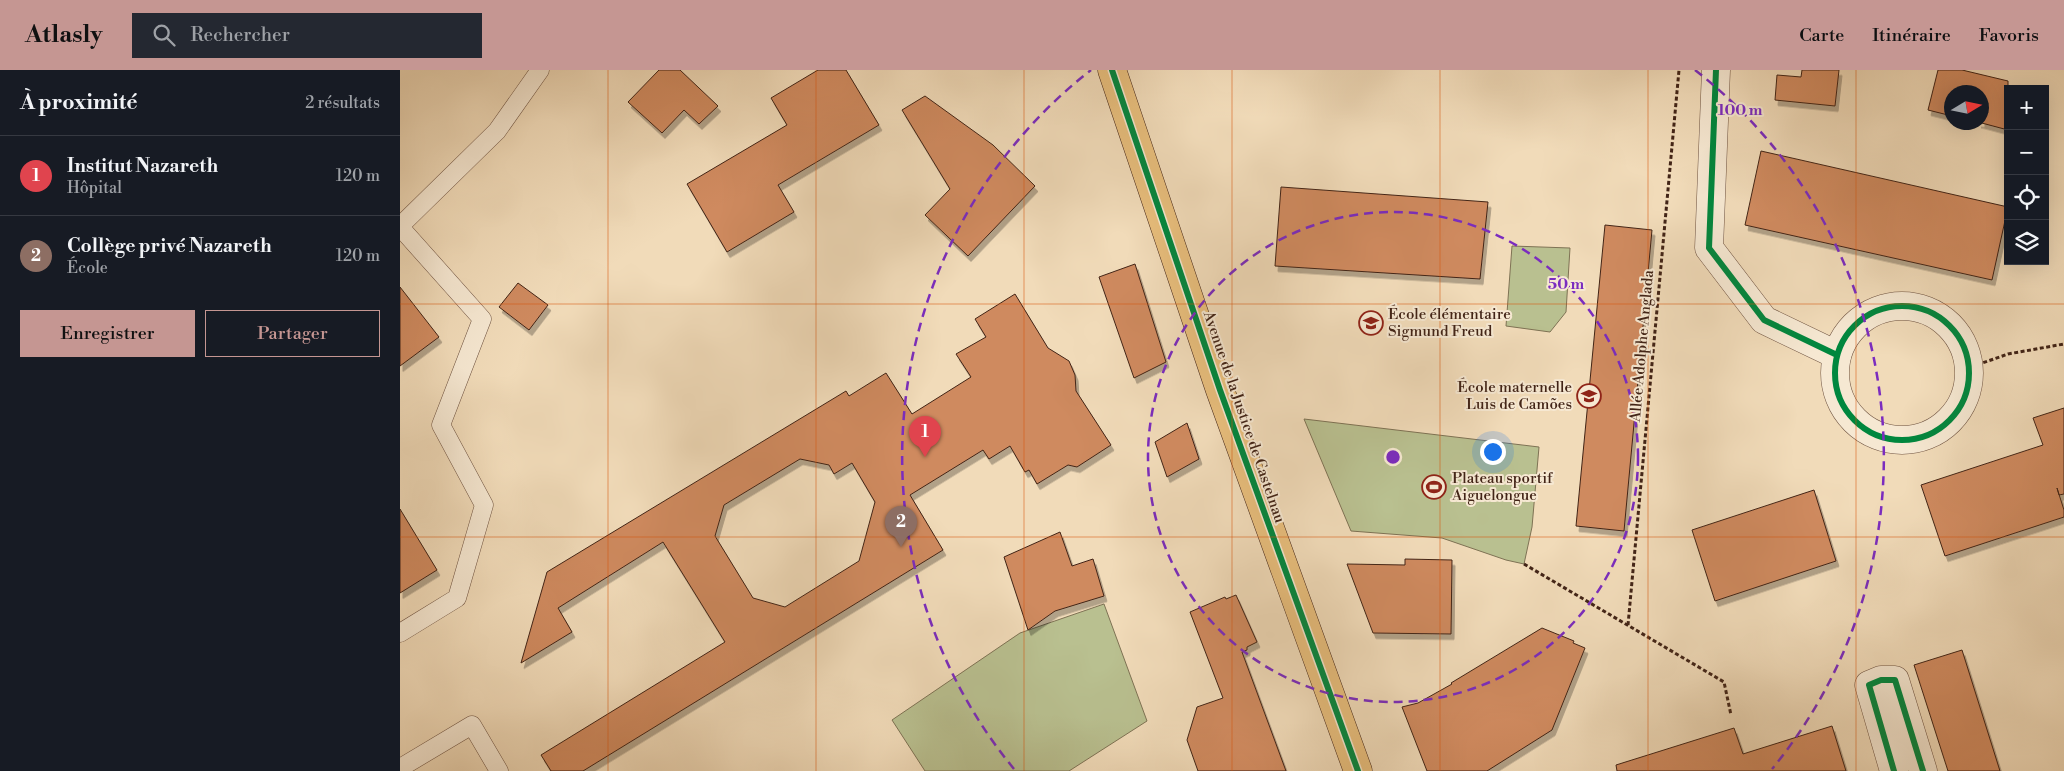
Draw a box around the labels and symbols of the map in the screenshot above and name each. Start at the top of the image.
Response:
north arrow [1944,85,1989,130]
text: 100 m [1718,101,1763,120]
street label: Allée Adolphe Anglada [1626,269,1658,424]
text: 50 m [1548,275,1584,294]
place label: École élémentaire Sigmund Freud [1388,304,1511,341]
street label: Avenue de la Justice de Castelnau [1198,308,1289,526]
school or university icon: École élémentaire Sigmund Freud [1358,310,1384,336]
place label: École maternelle Luis de Camões [1457,377,1572,414]
school or university icon: École maternelle Luis de Camões [1576,383,1602,409]
pin: 1 [909,416,941,457]
your location [1480,439,1506,465]
centre of rings [1384,448,1402,466]
place label: Plateau sportif Aiguelongue [1451,469,1553,505]
sports icon: Plateau sportif Aiguelongue [1421,474,1447,500]
pin: 2 [885,506,917,547]

